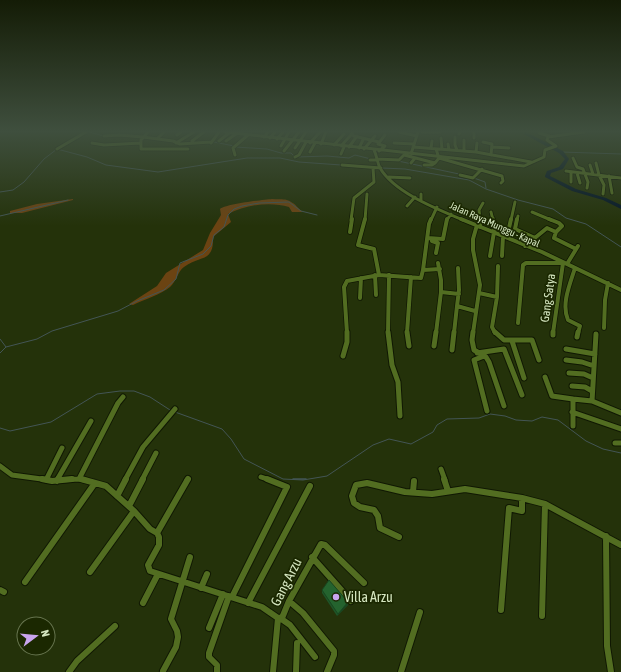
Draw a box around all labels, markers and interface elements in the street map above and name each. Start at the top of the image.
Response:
street label: Jalan Raya Munggu - Kapal [448,200,542,249]
street label: Gang Satya [538,273,558,323]
street label: Gang Arzu [267,555,305,609]
place label: Villa Arzu [344,589,393,605]
marker: Villa Arzu [331,592,341,602]
north arrow [16,616,56,656]
text: N [39,628,52,638]

